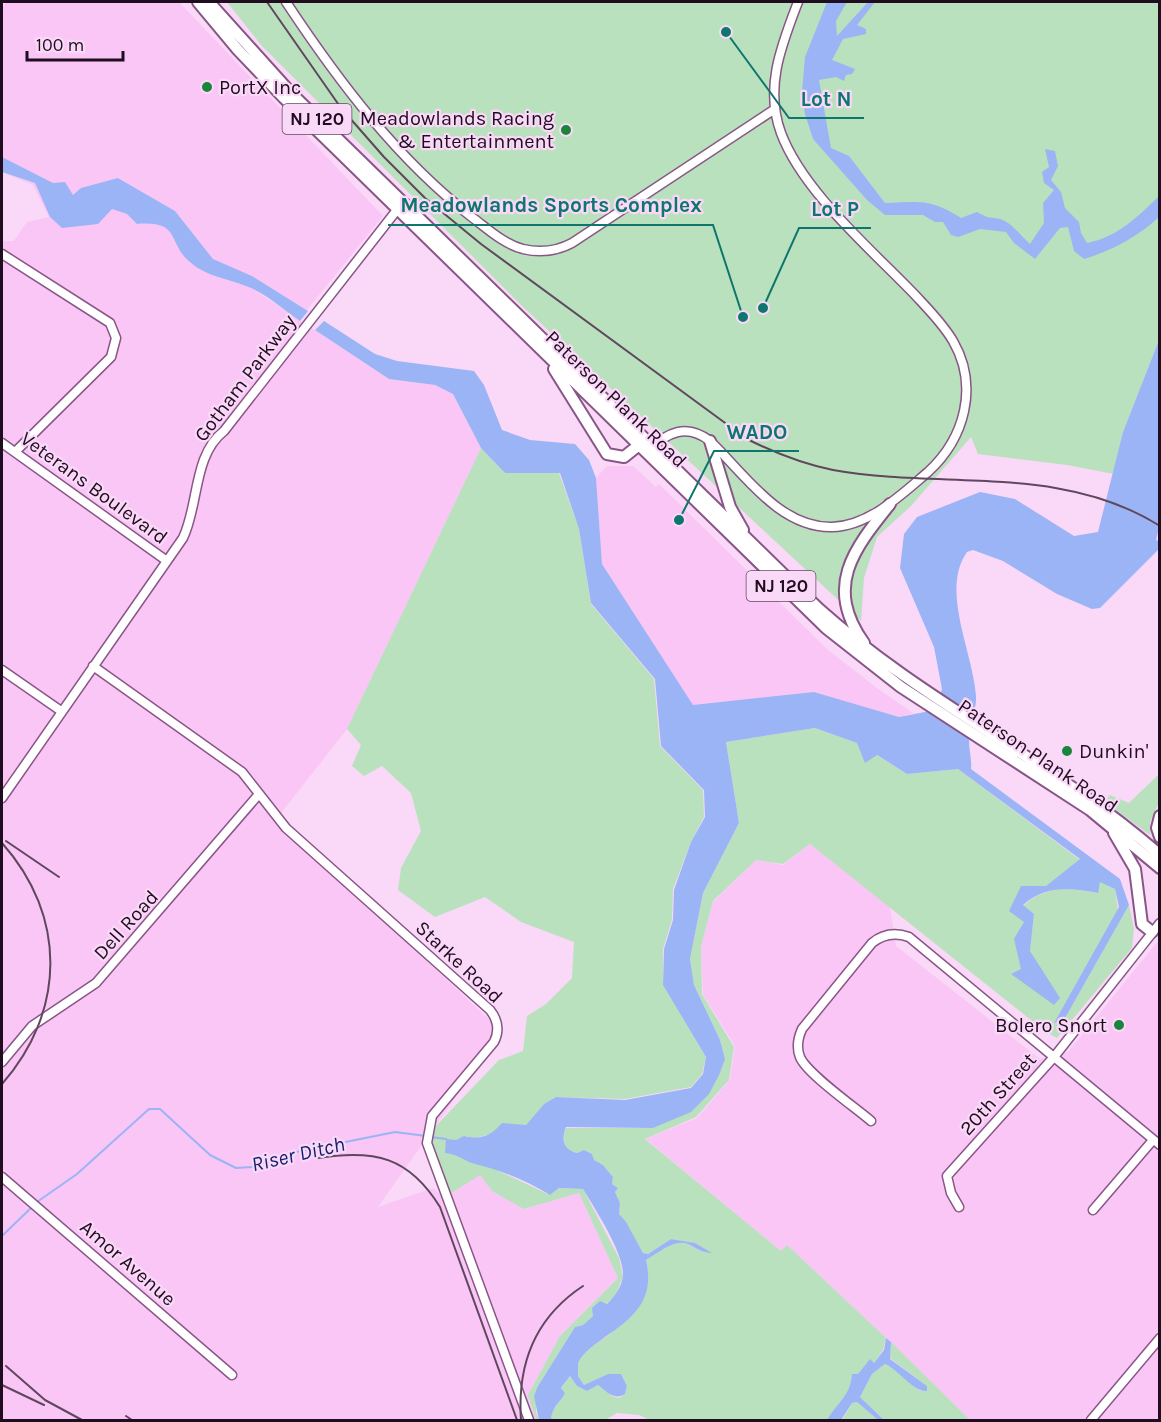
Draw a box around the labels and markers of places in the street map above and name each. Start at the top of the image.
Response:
place label: PortX Inc [219,76,301,99]
callout: Lot N [789,79,864,118]
marker: PortX Inc [200,80,214,94]
place label: Meadowlands Racing & Entertainment [360,107,554,153]
marker: Meadowlands Racing & Entertainment [559,123,573,137]
callout: Meadowlands Sports Complex [388,186,713,225]
callout: Lot P [799,189,871,228]
callout: WADO [714,412,799,451]
place label: Dunkin' [1079,740,1149,763]
marker: Dunkin' [1060,744,1074,758]
place label: Bolero Snort [995,1014,1107,1037]
marker: Bolero Snort [1112,1018,1126,1032]

